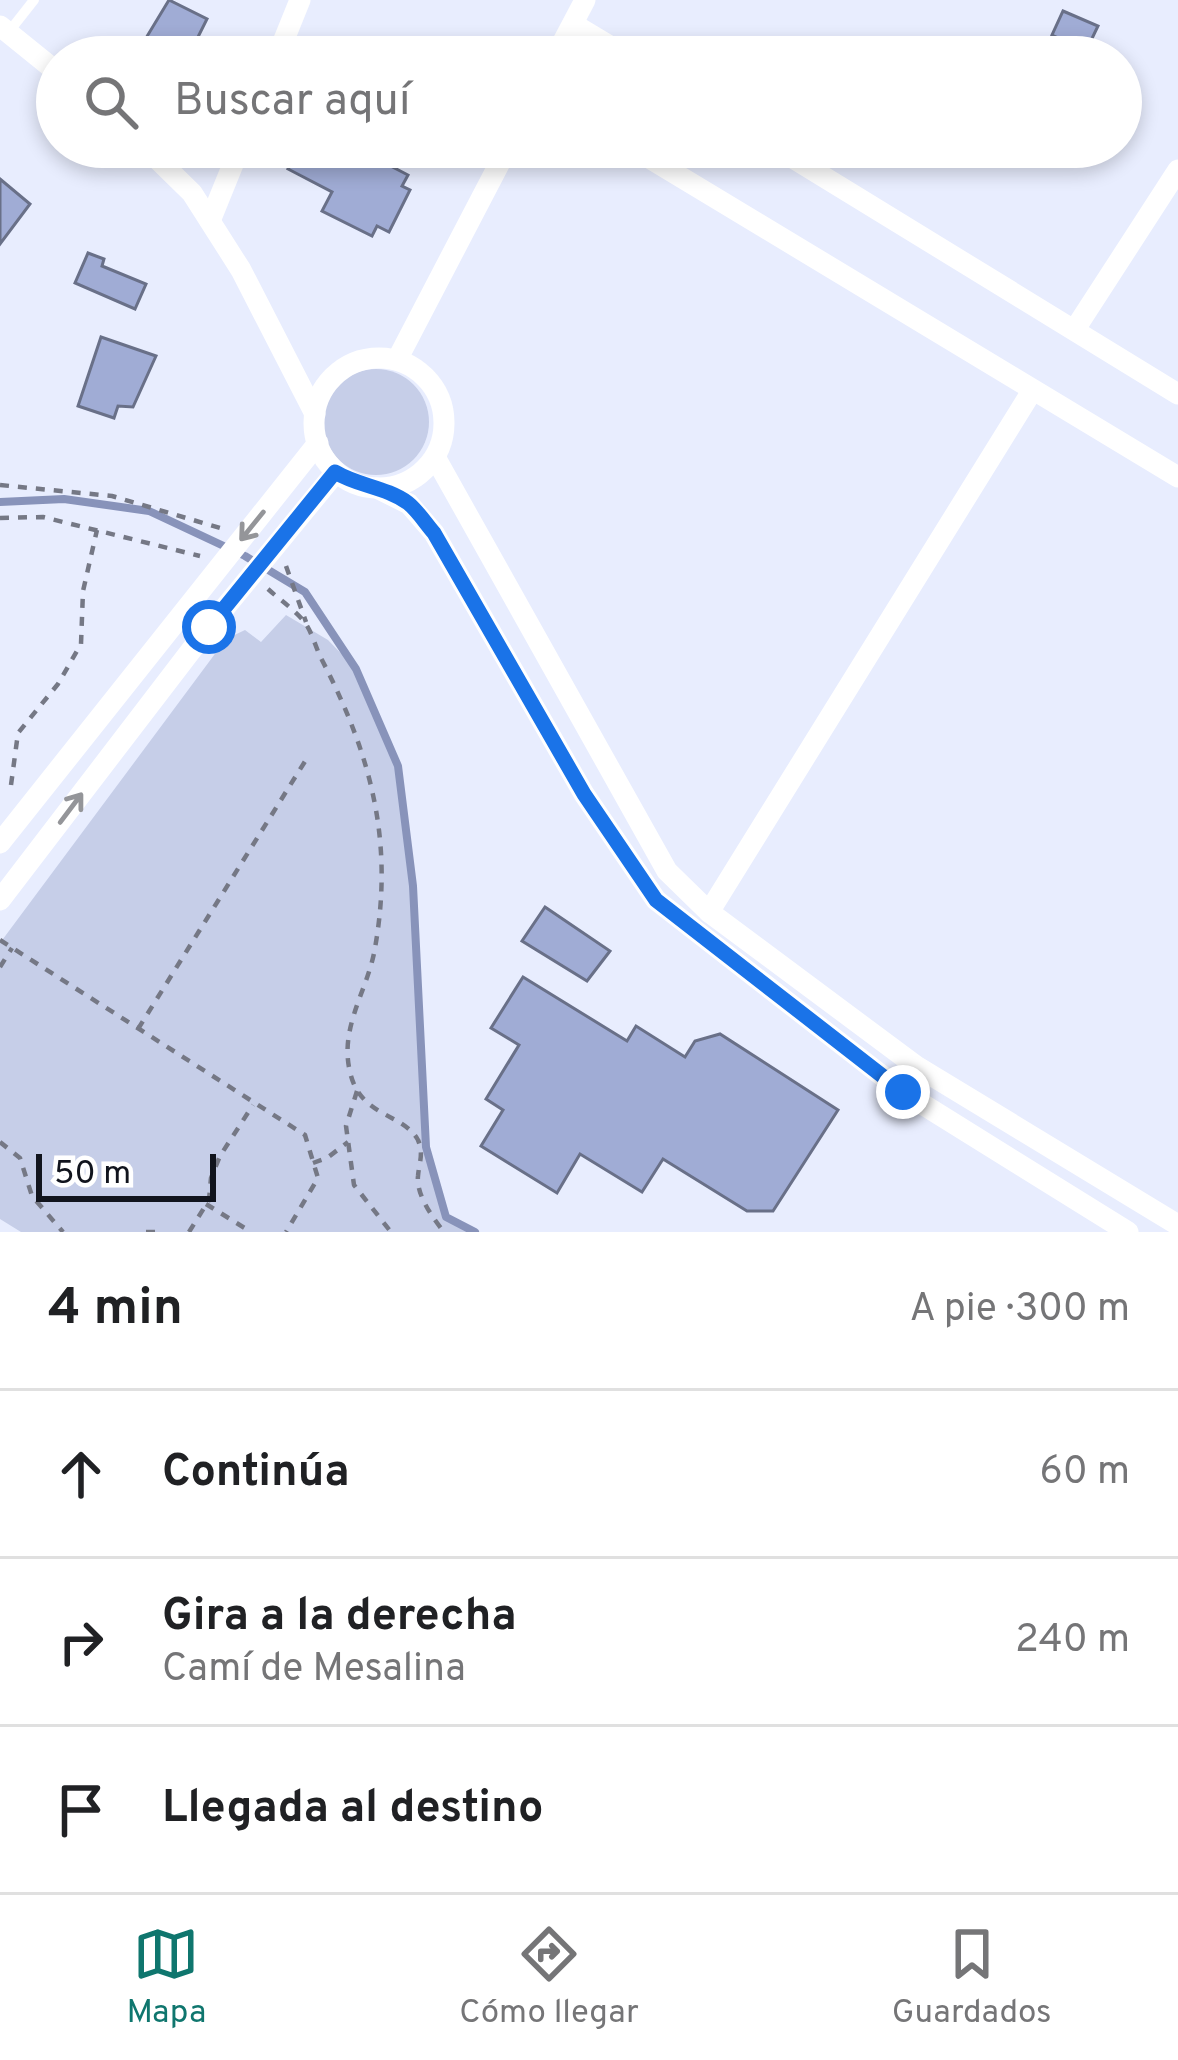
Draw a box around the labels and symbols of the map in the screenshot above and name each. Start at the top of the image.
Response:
one-way arrow [239,510,266,541]
route start [182,600,236,654]
one-way arrow [57,792,84,824]
route end [876,1065,930,1119]
scale bar [36,1148,216,1201]

